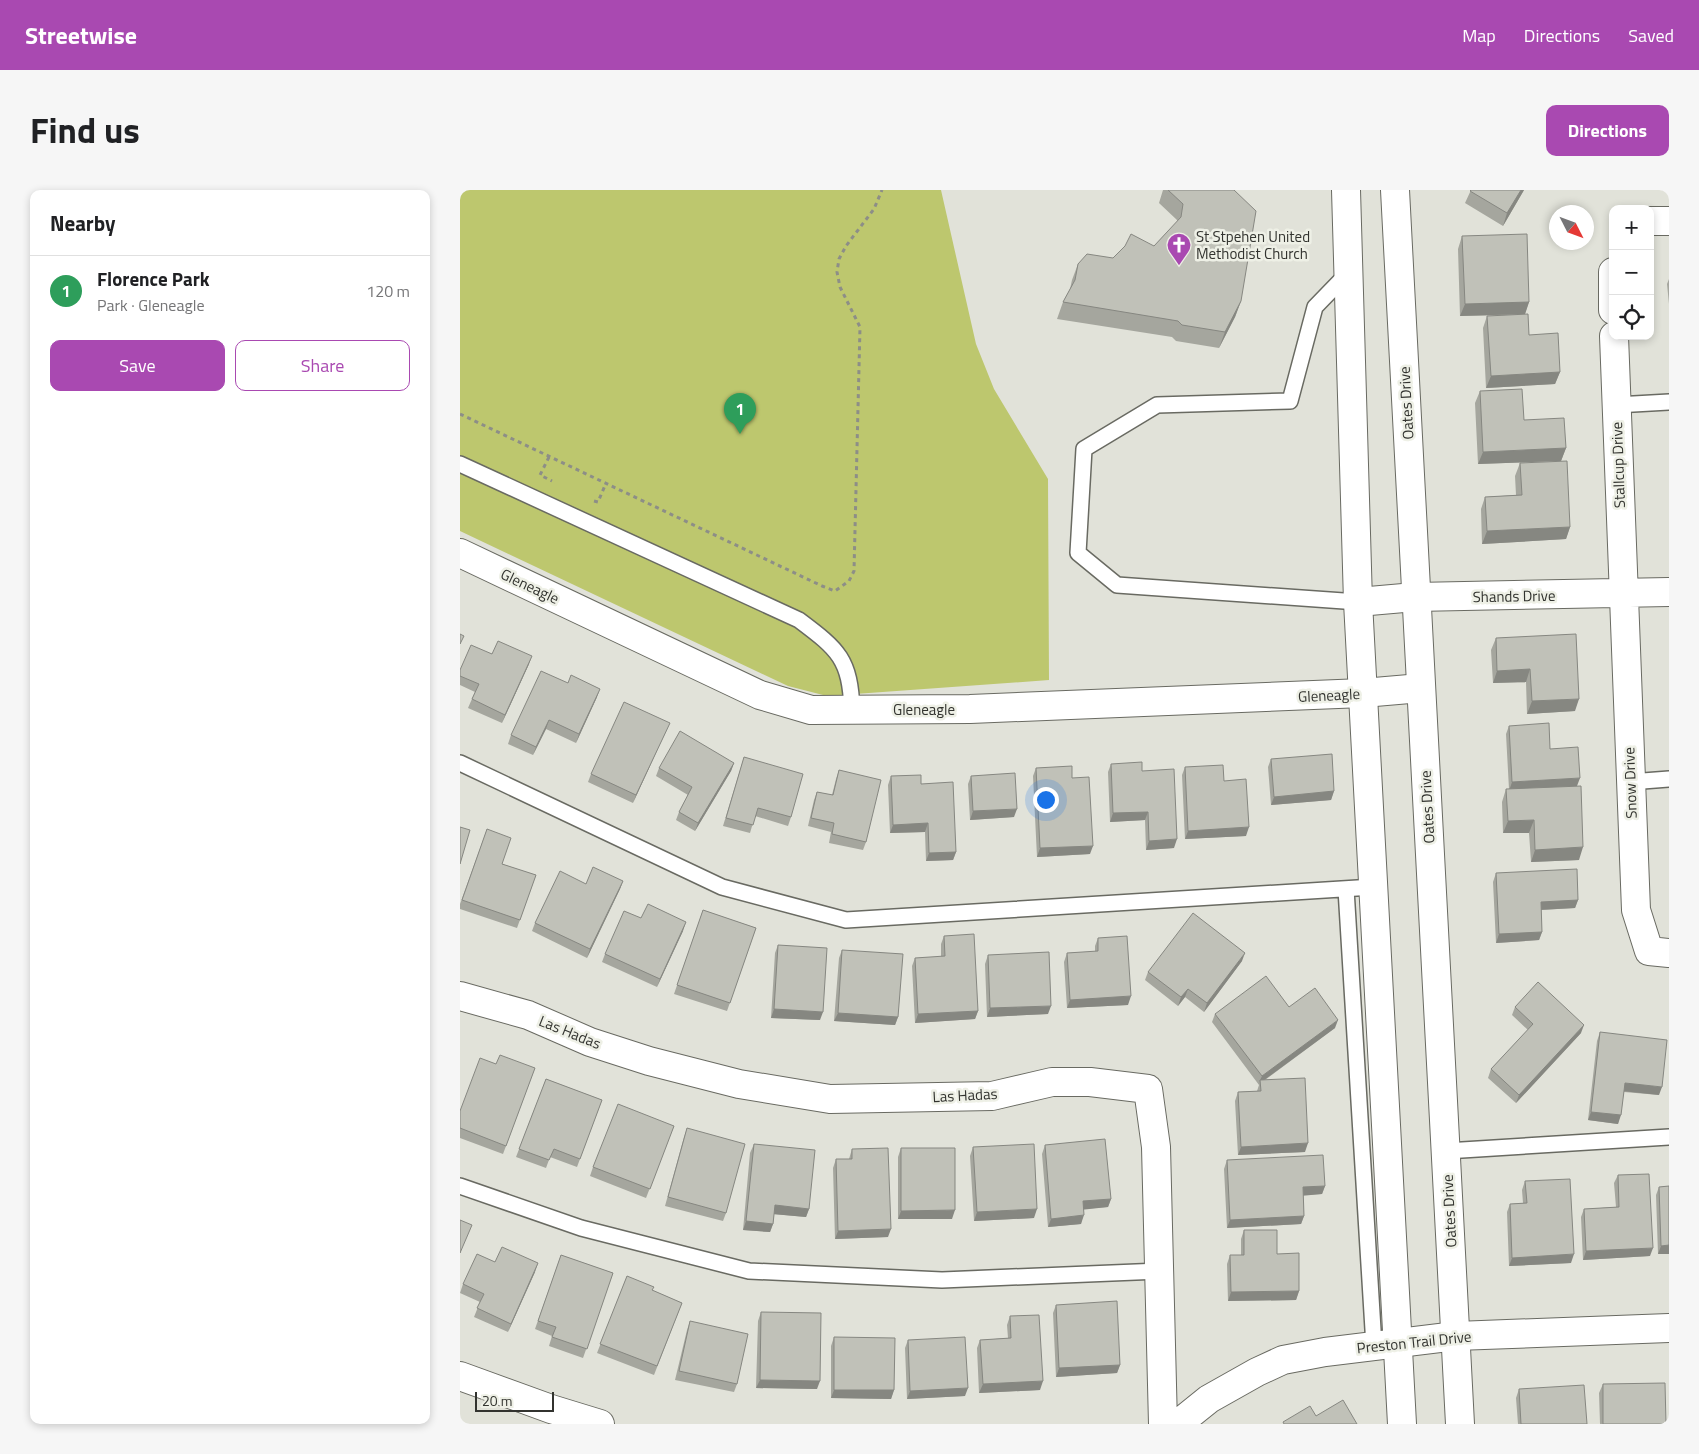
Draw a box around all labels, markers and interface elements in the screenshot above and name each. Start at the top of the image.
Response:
text: Streetwise [25,17,137,53]
text: Map [1462,22,1496,49]
text: Directions [1524,22,1600,49]
text: Saved [1628,22,1674,49]
text: Find us [30,103,140,157]
button: Directions [1546,105,1669,156]
north arrow [1549,205,1594,250]
map controls [1609,205,1654,340]
button: + [1609,205,1654,250]
text: Nearby [50,207,115,239]
place label: St Stpehen United Methodist Church [1196,225,1310,265]
church icon: St Stpehen United Methodist Church [1166,232,1192,266]
button: − [1609,250,1654,295]
text: Florence Park [97,264,210,293]
text: 1 [62,279,70,303]
text: 120 m [366,279,410,303]
text: Park · Gleneagle [97,293,204,317]
button: locate [1609,295,1654,340]
button: Save [50,340,225,391]
button: Share [235,340,410,391]
street label: Oates Drive [1393,366,1419,440]
pin: 1 [724,393,756,434]
street label: Stallcup Drive [1605,422,1631,508]
street label: Gleneagle [497,562,563,610]
street label: Shands Drive [1472,584,1556,608]
street label: Gleneagle [1297,682,1361,708]
street label: Gleneagle [893,698,955,721]
street label: Snow Drive [1617,747,1643,819]
street label: Oates Drive [1414,770,1440,844]
your location [1033,787,1059,813]
street label: Las Hadas [536,1009,604,1055]
street label: Las Hadas [932,1082,998,1108]
street label: Oates Drive [1436,1174,1462,1248]
street label: Preston Trail Drive [1356,1325,1472,1359]
scale bar [475,1389,554,1412]
text: 20 m [482,1390,512,1411]

